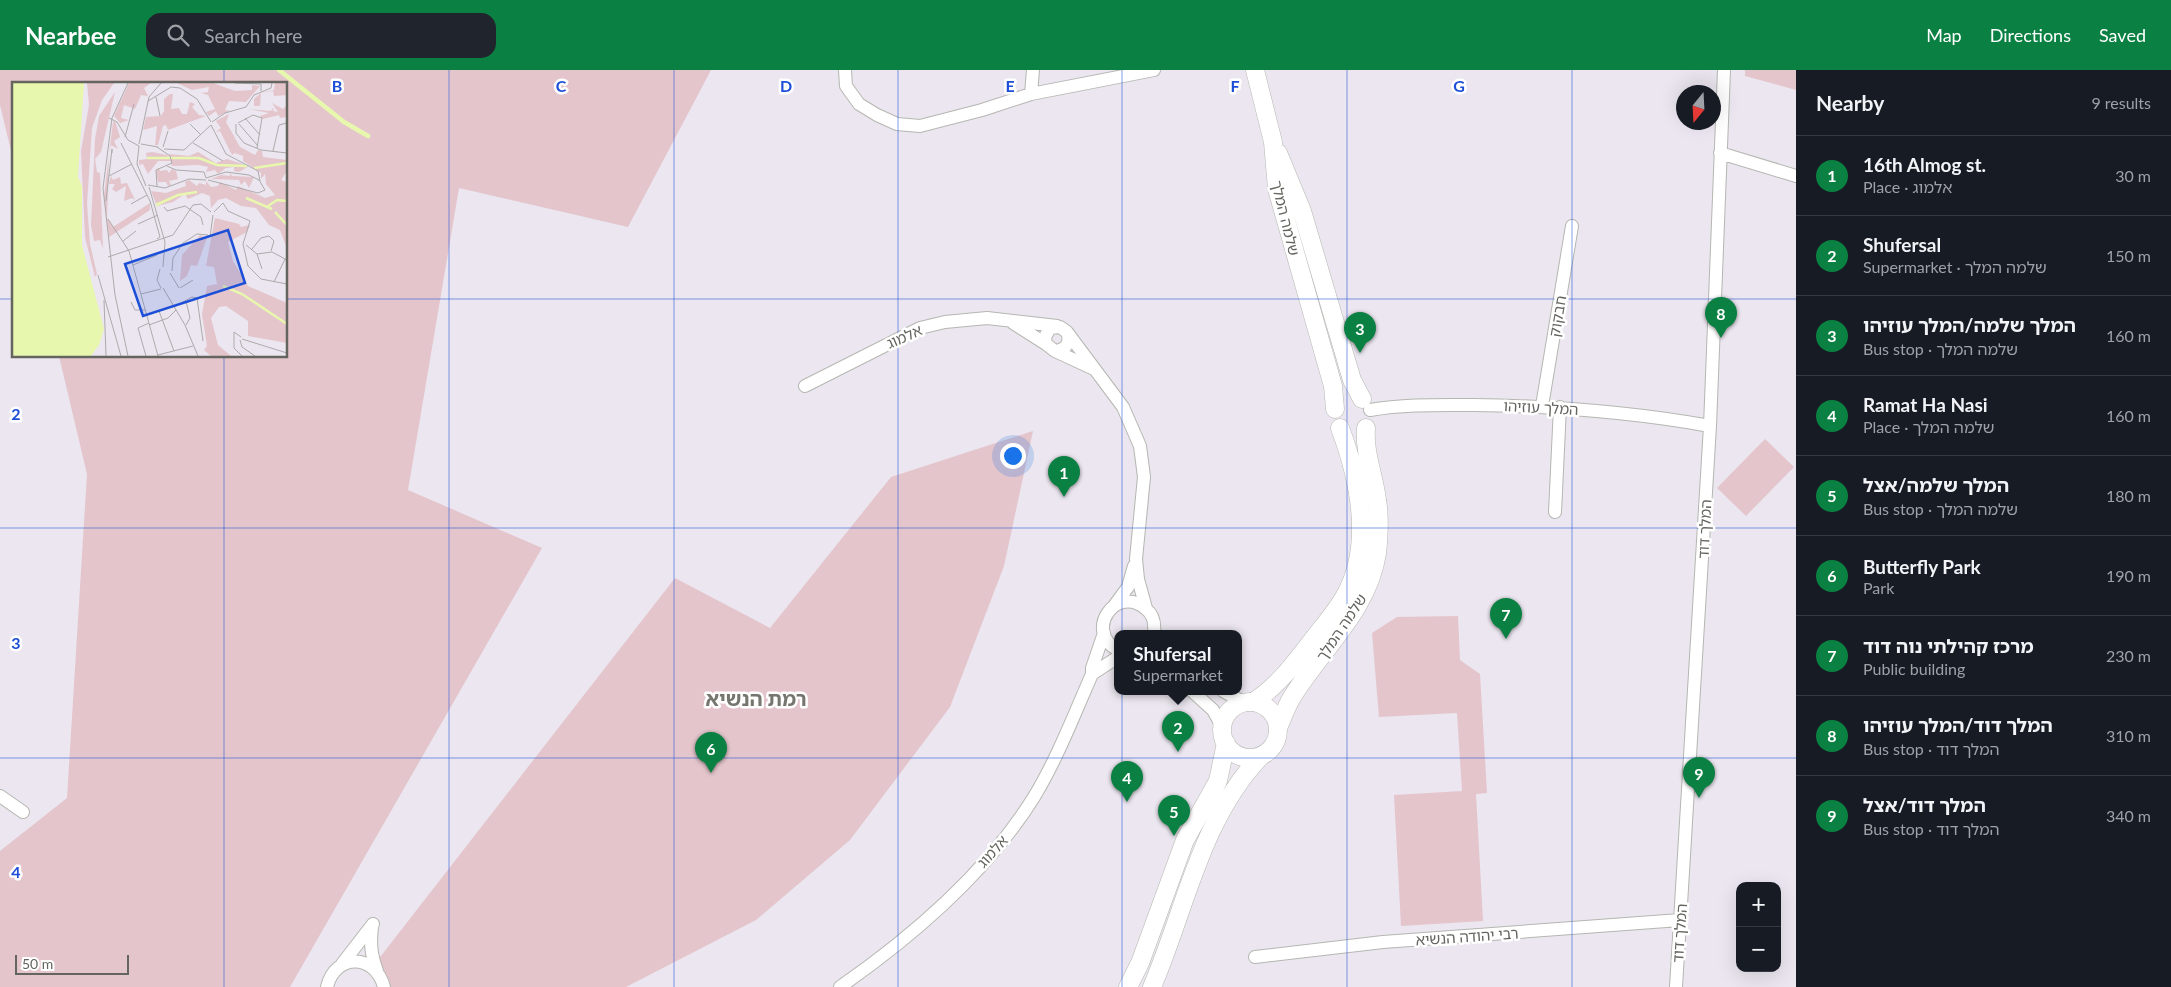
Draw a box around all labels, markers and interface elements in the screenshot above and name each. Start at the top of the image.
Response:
search box [146,13,496,58]
text: Nearbee [25,21,116,50]
icon: search [164,21,192,49]
text: Search here [204,24,302,47]
text: Map [1926,24,1962,46]
text: Directions [1990,24,2071,46]
text: Saved [2099,24,2146,46]
text: B [332,76,342,95]
text: C [556,76,567,95]
text: D [780,76,792,95]
text: E [1005,76,1015,95]
text: F [1230,76,1240,95]
text: G [1453,76,1465,95]
inset map [12,82,288,358]
north arrow [1676,85,1721,130]
text: Nearby [1816,90,1884,115]
text: 9 results [2091,93,2151,112]
text: 16th Almog st. [1863,153,1986,176]
text: 1 [1827,166,1837,185]
text: 30 m [2115,166,2151,185]
text: Place · אלמוג [1863,177,1952,196]
street label: שלמה המלך [1268,179,1304,257]
text: Shufersal [1863,233,1941,256]
text: 2 [1827,246,1837,265]
text: 150 m [2106,246,2151,265]
text: Supermarket · שלמה המלך [1863,257,2047,276]
street label: חבקוק [1545,294,1569,338]
pin: 8 [1705,297,1737,338]
pin: 3 [1344,312,1376,353]
text: המלך שלמה/המלך עוזיהו [1863,313,2076,336]
street label: אלמוג [883,320,925,352]
text: 3 [1827,326,1837,345]
text: 160 m [2106,326,2151,345]
text: Bus stop · שלמה המלך [1863,339,2018,358]
text: Ramat Ha Nasi [1863,393,1988,416]
street label: המלך עוזיהו [1503,396,1579,418]
text: 2 [11,404,21,423]
text: 4 [1827,406,1837,425]
text: 160 m [2106,406,2151,425]
text: Place · שלמה המלך [1863,417,1995,436]
your location [1000,443,1026,469]
pin: 1 [1048,456,1080,497]
text: המלך שלמה/אצל [1863,473,2009,496]
text: 5 [1827,486,1837,505]
text: 180 m [2106,486,2151,505]
street label: המלך דוד [1693,499,1715,559]
text: Bus stop · שלמה המלך [1863,499,2018,518]
text: Butterfly Park [1863,555,1981,578]
text: 6 [1827,566,1837,585]
text: 190 m [2106,566,2151,585]
text: Park [1863,578,1894,597]
street label: שלמה המלך [1312,590,1370,664]
pin: 7 [1490,598,1522,639]
popup [1114,630,1242,695]
text: 3 [11,633,21,652]
text: מרכז קהילתי נוה דוד [1863,634,2034,657]
text: Shufersal [1133,642,1211,665]
text: 7 [1827,646,1837,665]
text: 230 m [2106,646,2151,665]
text: Public building [1863,659,1965,678]
text: Supermarket [1133,665,1223,684]
district label: רמת הנשיא [705,686,807,710]
pin: 2 [1162,711,1194,752]
text: המלך דוד/המלך עוזיהו [1863,713,2053,736]
text: 8 [1827,726,1837,745]
text: 310 m [2106,726,2151,745]
pin: 6 [695,732,727,773]
text: Bus stop · המלך דוד [1863,739,2000,758]
pin: 9 [1683,757,1715,798]
pin: 4 [1111,761,1143,802]
text: המלך דוד/אצל [1863,793,1986,816]
pin: 5 [1158,795,1190,836]
text: 9 [1827,806,1837,825]
text: 340 m [2106,806,2151,825]
text: Bus stop · המלך דוד [1863,819,2000,838]
street label: אלמוג [973,831,1011,871]
text: 4 [11,862,21,881]
map controls [1736,882,1781,972]
button: + [1736,882,1781,927]
street label: המלך דוד [1668,903,1690,963]
street label: רבי יהודה הנשיא [1415,923,1519,949]
button: − [1736,927,1781,972]
scale bar [15,952,129,975]
text: 50 m [22,955,53,972]

